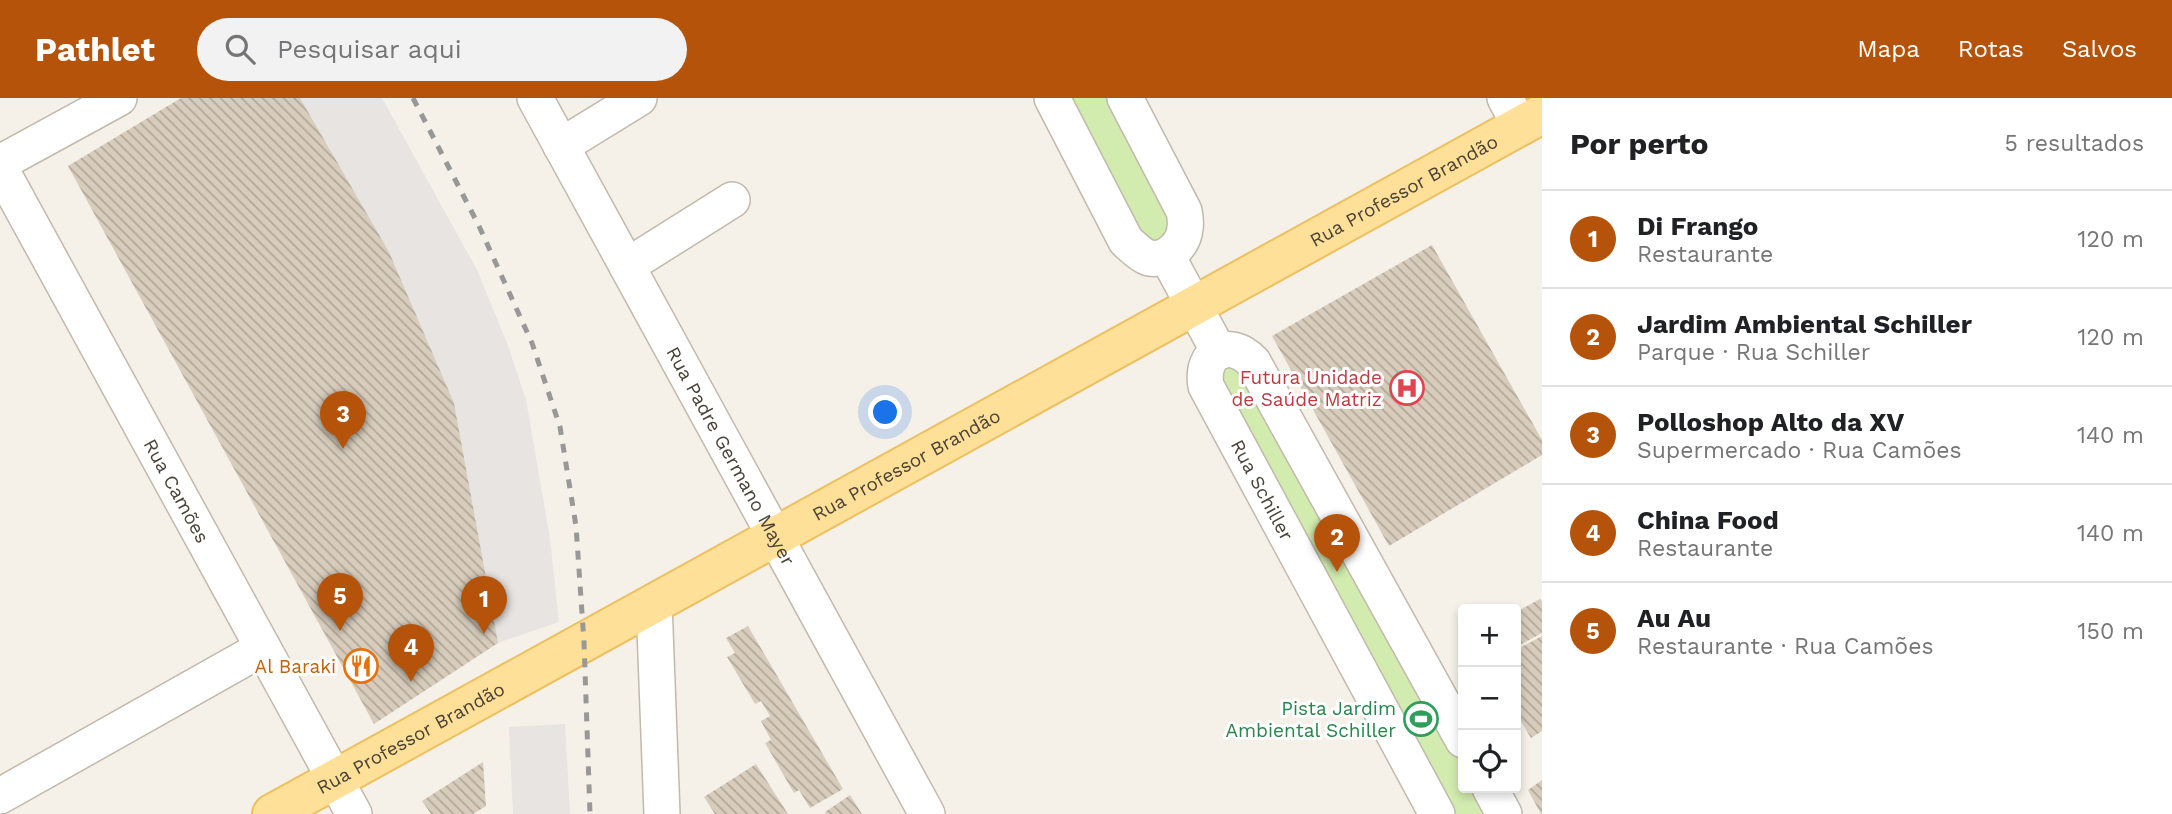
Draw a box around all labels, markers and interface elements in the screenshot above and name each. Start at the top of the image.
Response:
search box [197,18,687,81]
text: Pathlet [35,30,155,69]
icon: search [221,30,259,68]
text: Pesquisar aqui [277,34,462,64]
text: Mapa [1857,35,1920,63]
text: Rotas [1958,35,2024,63]
text: Salvos [2062,35,2137,63]
text: Por perto [1570,126,1708,161]
street label: Rua Professor Brandão [1305,129,1502,251]
text: 5 resultados [2005,130,2144,157]
text: Di Frango [1637,211,1758,241]
text: 1 [1588,226,1598,253]
text: 120 m [2078,226,2144,253]
text: Restaurante [1637,241,1773,268]
text: Jardim Ambiental Schiller [1637,309,1972,339]
text: 2 [1586,324,1600,351]
text: 120 m [2078,324,2144,351]
text: Parque · Rua Schiller [1637,339,1870,366]
street label: Rua Padre Germano Mayer [662,342,800,570]
place label: Futura Unidade de Saúde Matriz [1231,366,1382,411]
hospital icon: Futura Unidade de Saúde Matriz [1388,369,1426,407]
pin: 3 [320,391,366,449]
your location [868,395,902,429]
street label: Rua Professor Brandão [808,403,1004,526]
text: Polloshop Alto da XV [1637,407,1904,437]
text: 3 [1586,422,1600,449]
text: 140 m [2077,422,2144,449]
street label: Rua Camões [139,435,215,547]
street label: Rua Schiller [1226,436,1298,545]
text: Supermercado · Rua Camões [1637,437,1962,464]
text: China Food [1637,505,1779,535]
pin: 2 [1314,514,1360,572]
text: 4 [1586,520,1600,547]
text: 140 m [2077,520,2144,547]
text: Restaurante [1637,535,1773,562]
pin: 5 [317,573,363,631]
pin: 1 [461,576,507,634]
text: Au Au [1637,603,1711,633]
map controls [1458,604,1521,793]
button: + [1458,604,1521,667]
text: 5 [1586,618,1600,645]
text: 150 m [2078,618,2144,645]
pin: 4 [388,624,434,682]
text: Restaurante · Rua Camões [1637,633,1934,660]
restaurant icon: Al Baraki [342,647,380,685]
place label: Al Baraki [255,655,336,678]
button: − [1458,667,1521,730]
street label: Rua Professor Brandão [312,677,508,799]
place label: Pista Jardim Ambiental Schiller [1225,697,1396,742]
sports icon: Pista Jardim Ambiental Schiller [1402,700,1440,738]
button: locate [1458,730,1521,793]

